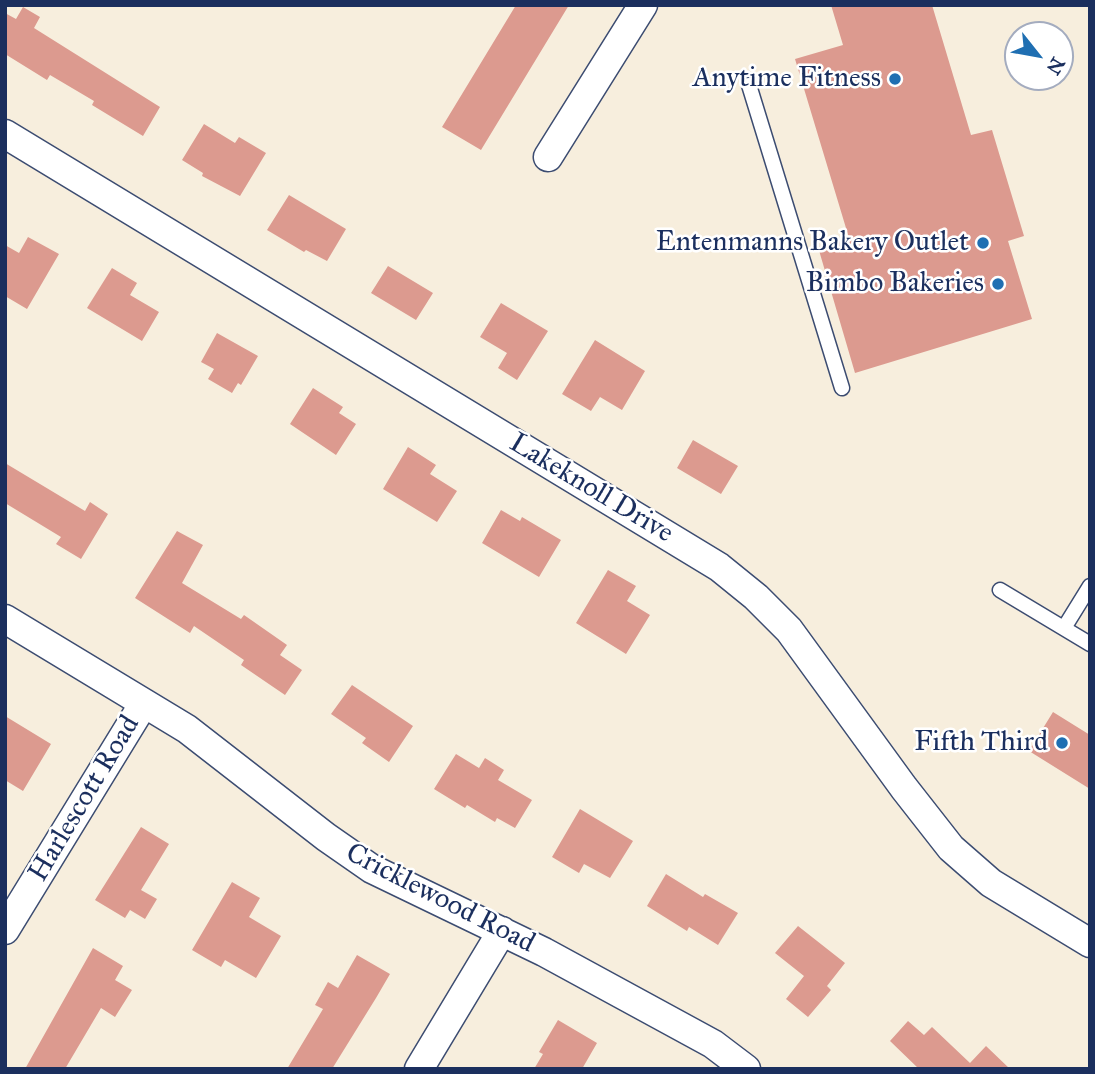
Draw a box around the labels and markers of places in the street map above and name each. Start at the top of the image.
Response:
place label: Anytime Fitness [693,62,881,96]
marker: Anytime Fitness [887,71,903,87]
place label: Entenmanns Bakery Outlet [656,226,969,260]
marker: Entenmanns Bakery Outlet [975,235,991,251]
place label: Bimbo Bakeries [806,267,984,301]
marker: Bimbo Bakeries [990,276,1006,292]
place label: Fifth Third [914,726,1048,760]
marker: Fifth Third [1054,735,1070,751]

